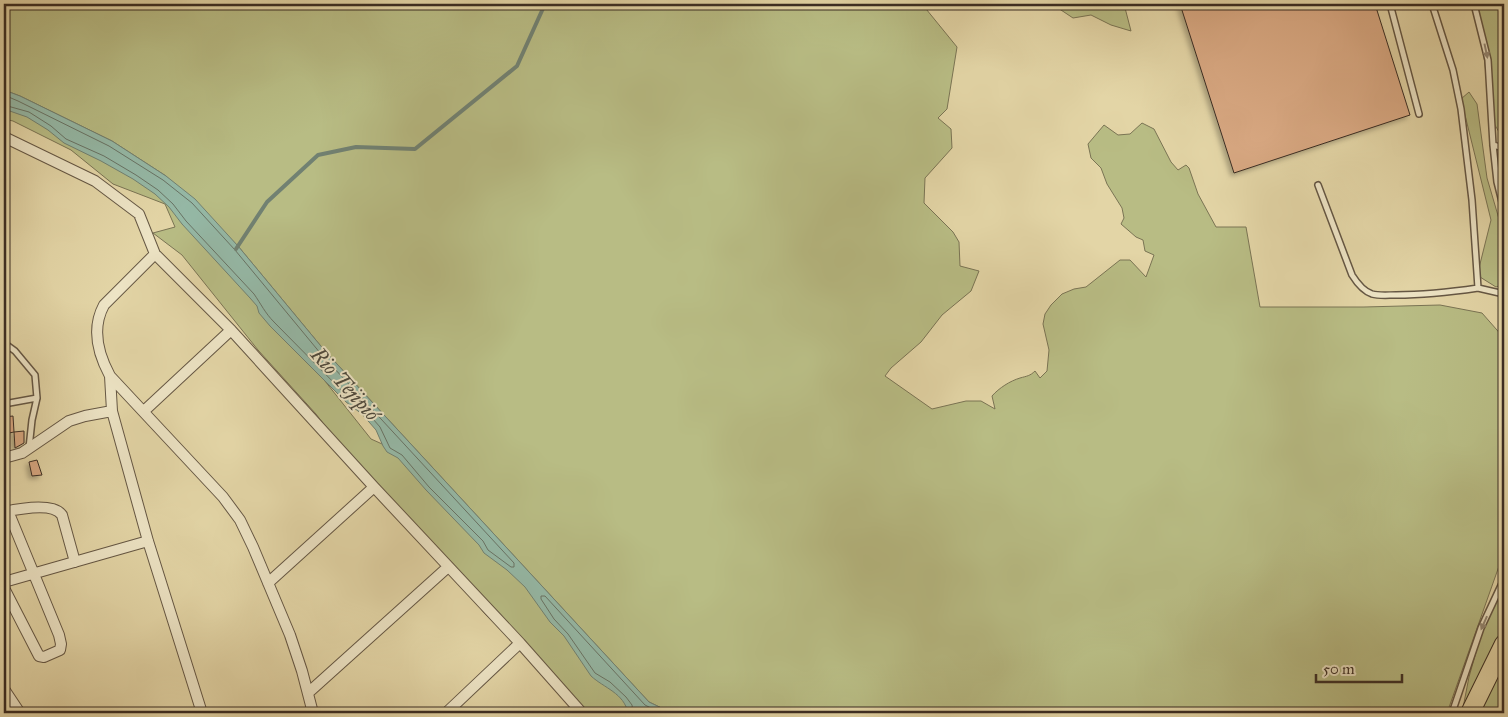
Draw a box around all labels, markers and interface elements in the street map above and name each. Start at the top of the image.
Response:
one-way arrow [1482,43,1490,59]
water label: Rio Tejipió [305,341,387,428]
one-way arrow [1479,616,1487,630]
scale bar [1316,652,1402,684]
text: 50 m [1323,660,1355,678]

